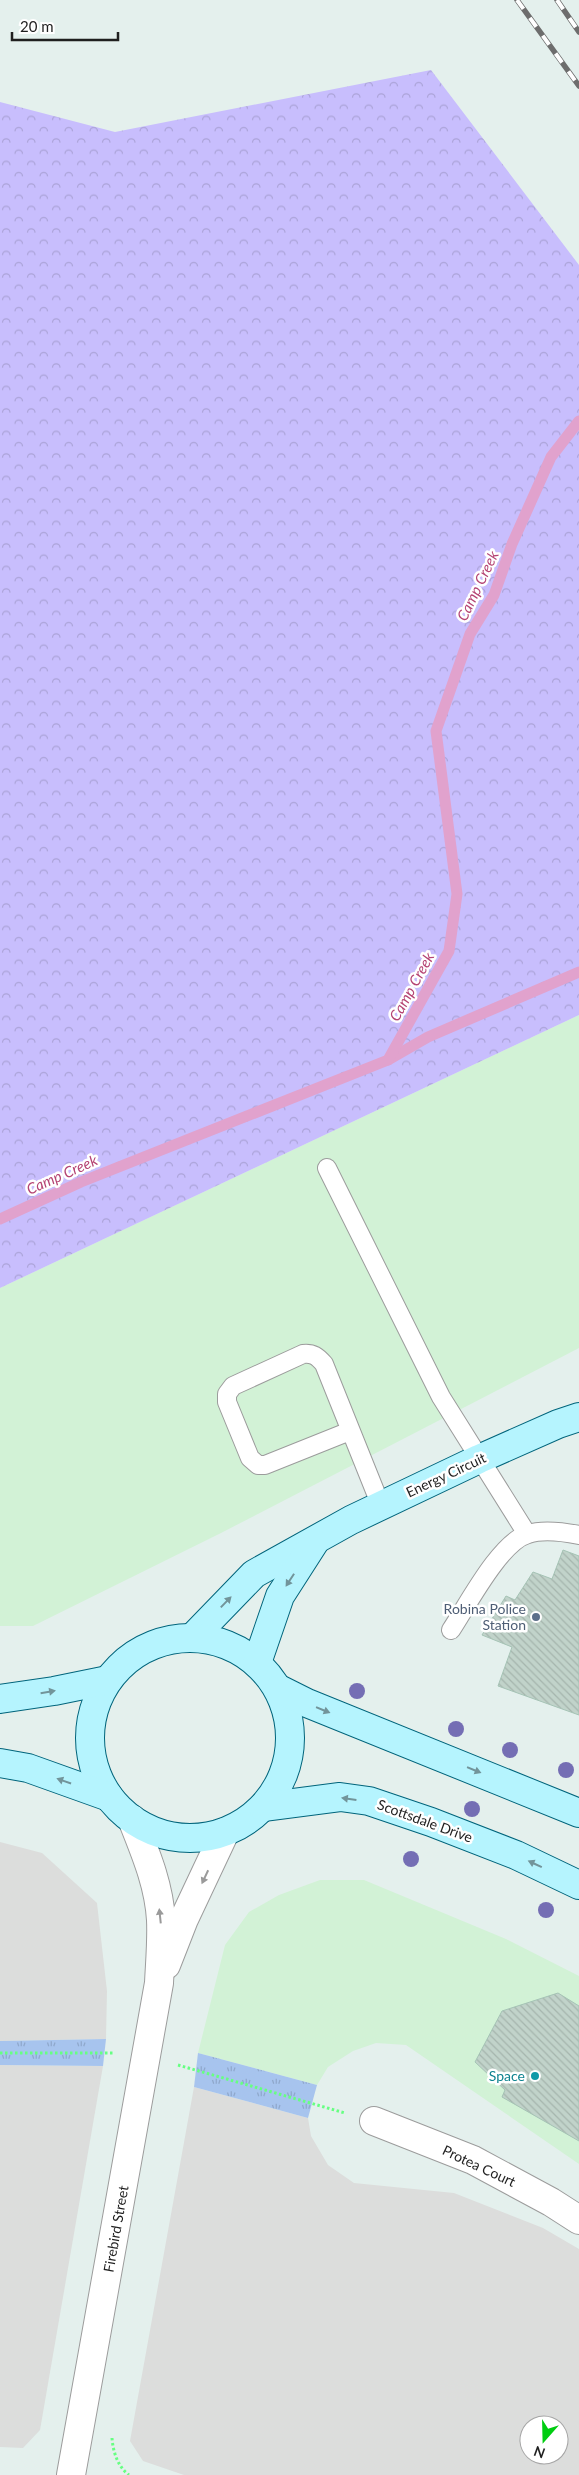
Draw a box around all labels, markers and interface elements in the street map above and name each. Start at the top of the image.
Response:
scale bar [12,10,119,42]
text: 20 m [20,17,54,35]
water label: Camp Creek [452,547,502,624]
water label: Camp Creek [385,948,438,1024]
water label: Camp Creek [23,1150,101,1198]
street label: Energy Circuit [403,1449,488,1500]
one-way arrow [285,1574,295,1587]
one-way arrow [220,1596,232,1608]
place label: Robina Police Station [444,1600,526,1633]
marker: Robina Police Station [530,1611,542,1623]
one-way arrow [41,1688,57,1696]
one-way arrow [316,1706,331,1714]
one-way arrow [467,1766,482,1774]
one-way arrow [56,1777,71,1784]
one-way arrow [341,1794,357,1802]
street label: Scottsdale Drive [375,1795,475,1846]
one-way arrow [528,1860,542,1868]
one-way arrow [201,1870,209,1884]
one-way arrow [156,1908,164,1924]
place label: Space [489,2067,525,2084]
marker: Space [529,2070,541,2082]
street label: Protea Court [440,2141,519,2190]
street label: Firebird Street [100,2184,131,2274]
north arrow [519,2415,569,2465]
text: N [531,2443,547,2463]

